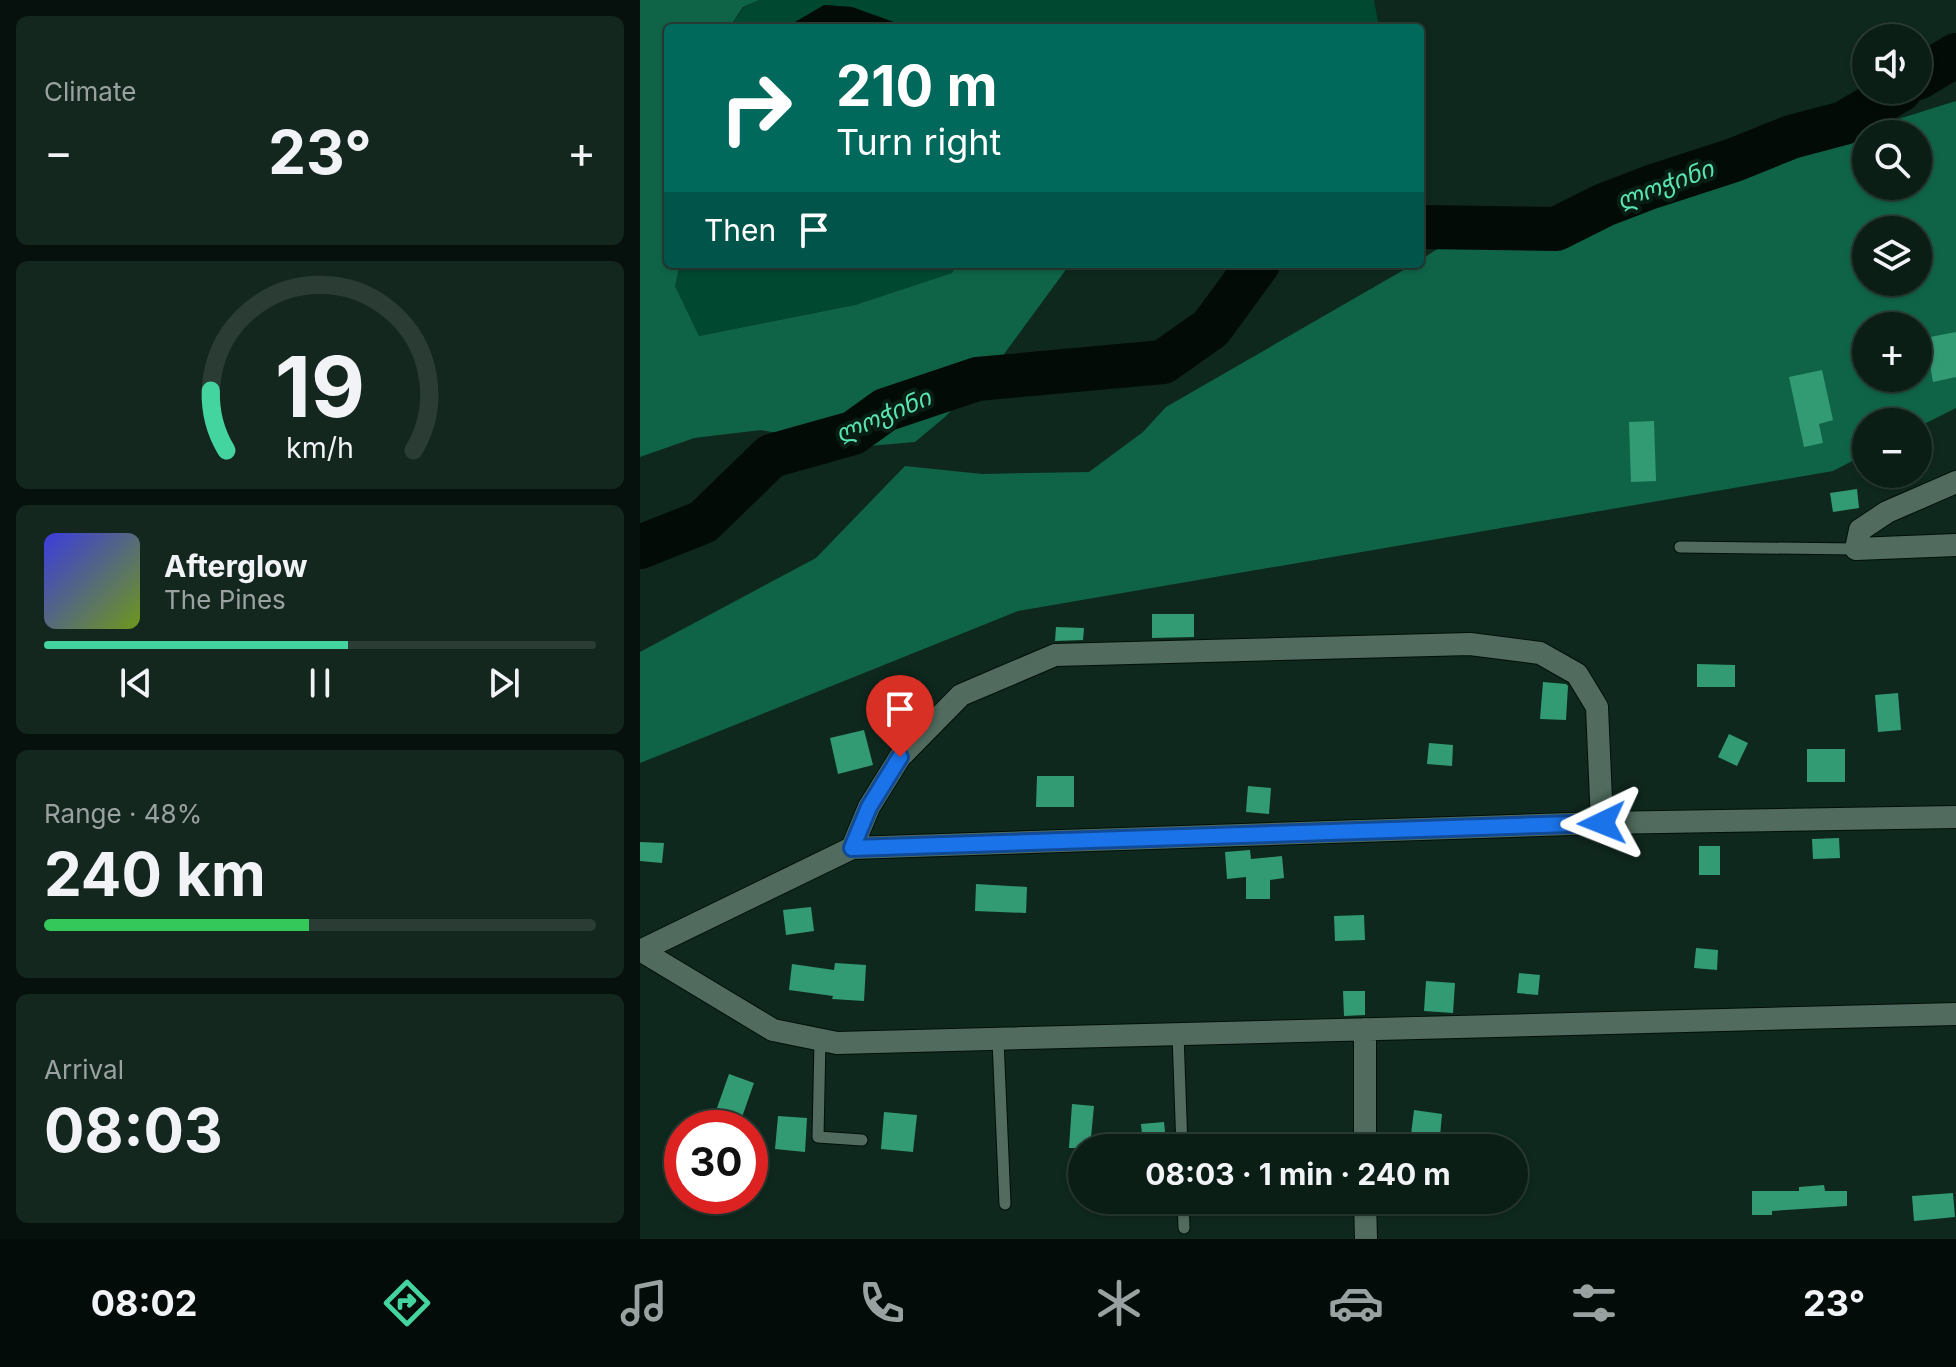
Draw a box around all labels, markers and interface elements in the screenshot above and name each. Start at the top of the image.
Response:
map controls [1852,24,1932,488]
button: sound [1852,24,1932,104]
text: 210 m [836,52,998,120]
icon: right [704,56,808,160]
text: Climate [44,76,136,107]
text: 23° [268,116,372,188]
text: Turn right [836,120,1001,164]
button: search [1852,120,1932,200]
text: − [44,125,73,179]
text: + [567,125,596,179]
water label: ლოჭინი [1612,153,1718,215]
icon: arrive [792,208,836,252]
text: Then [704,212,776,248]
button: layers [1852,216,1932,296]
button: + [1852,312,1932,392]
text: 19 [275,335,365,436]
water label: ლოჭინი [831,382,936,449]
button: − [1852,408,1932,488]
text: km/h [286,430,354,465]
text: Afterglow [164,548,308,584]
text: The Pines [164,584,286,615]
icon: previous [114,661,158,705]
icon: pause [298,661,342,705]
icon: next [482,661,526,705]
pin [866,675,934,757]
icon: arrive [878,687,922,731]
position arrow [1560,781,1644,865]
text: Range · 48% [44,798,202,829]
text: 240 km [44,838,266,910]
text: Arrival [44,1054,124,1085]
text: 08:03 [44,1094,223,1166]
speed limit sign: 30 [664,1110,768,1214]
text: 08:03 · 1 min · 240 m [1145,1156,1451,1192]
icon: directions [379,1275,435,1331]
icon: music [616,1275,672,1331]
icon: phone [854,1275,910,1331]
icon: climate [1091,1275,1147,1331]
icon: car [1328,1275,1384,1331]
icon: filters [1566,1275,1622,1331]
text: 08:02 [91,1281,197,1325]
text: 23° [1803,1281,1865,1325]

